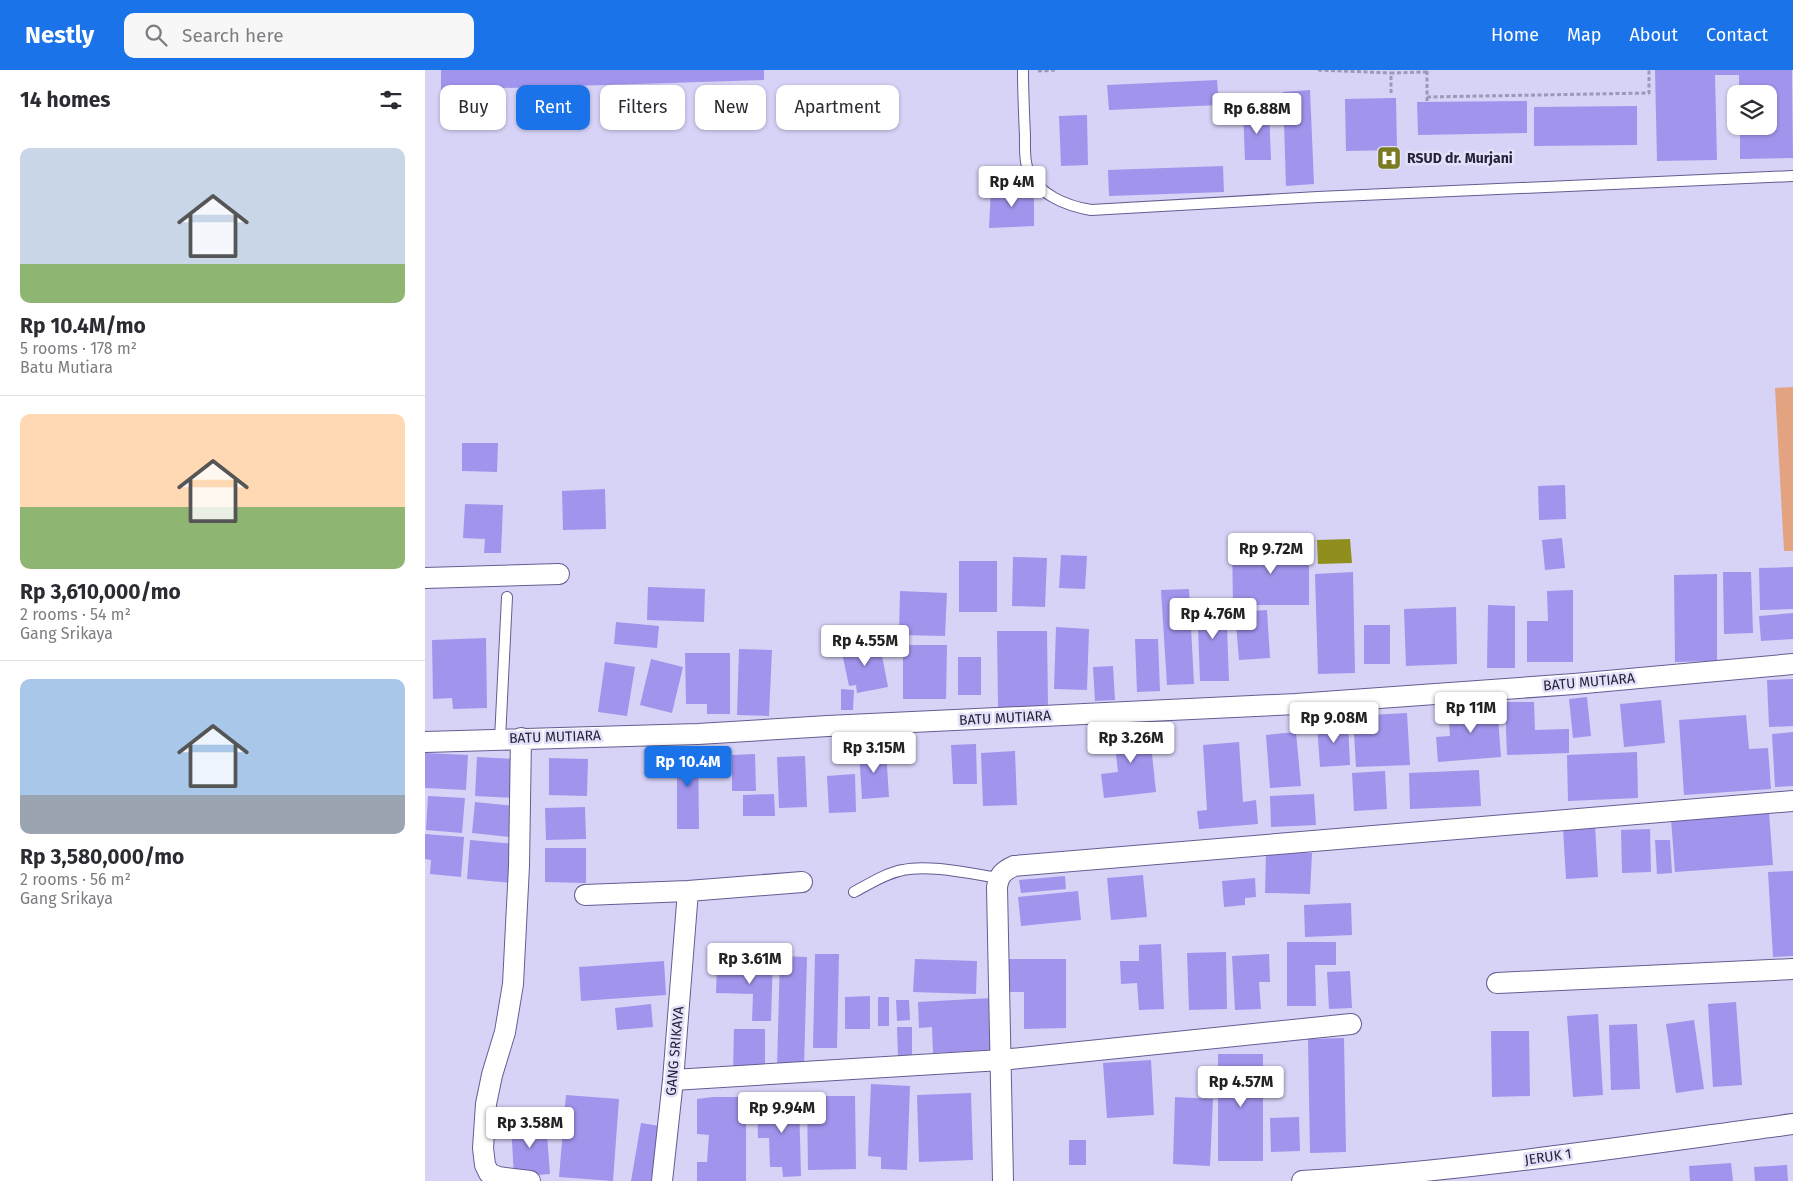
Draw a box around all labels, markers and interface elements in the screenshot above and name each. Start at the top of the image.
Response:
search box [124,13,474,58]
text: Nestly [25,21,94,49]
icon: search [142,21,170,49]
text: Search here [182,24,284,47]
text: Home [1491,24,1539,46]
text: Map [1567,24,1601,46]
text: About [1629,24,1678,46]
text: Contact [1706,24,1768,46]
chip: Buy [440,85,506,130]
chip: Rent [516,85,590,130]
chip: Filters [600,85,685,130]
chip: New [695,85,766,130]
chip: Apartment [776,85,899,130]
map controls [1727,85,1777,135]
button: layers [1727,85,1777,135]
icon: filters [377,86,405,114]
text: 14 homes [20,87,110,113]
pin: Rp 6.88M [1205,92,1309,135]
text: Rp 6.88M [1223,99,1291,118]
hospital icon: RSUD dr. Murjani [1376,145,1402,171]
place label: RSUD dr. Murjani [1407,150,1513,167]
pin: Rp 4M [977,166,1047,208]
text: Rp 4M [990,172,1034,191]
icon: home [168,181,258,271]
text: Rp 10.4M/mo [20,313,146,339]
text: 5 rooms · 178 m² [20,339,137,358]
text: Batu Mutiara [20,358,113,377]
icon: home [168,446,258,536]
pin: Rp 9.72M [1219,532,1323,575]
text: Rp 9.72M [1239,539,1303,558]
text: Rp 3,610,000/mo [20,579,181,605]
pin: Rp 4.76M [1161,598,1265,640]
text: Rp 4.76M [1181,604,1245,623]
text: 2 rooms · 54 m² [20,605,131,624]
text: Gang Srikaya [20,624,113,643]
pin: Rp 4.55M [813,624,917,667]
text: Rp 4.55M [832,631,898,650]
street label: BATU MUTIARA [1542,670,1636,694]
pin: Rp 11M [1430,692,1512,734]
text: Rp 11M [1446,698,1496,717]
pin: Rp 9.08M [1282,702,1386,744]
street label: BATU MUTIARA [959,707,1051,729]
text: Rp 9.08M [1300,708,1368,727]
icon: home [168,711,258,801]
pin: Rp 3.26M [1079,722,1183,764]
street label: BATU MUTIARA [509,727,601,747]
text: Rp 3.26M [1098,728,1164,747]
pin: Rp 3.15M [822,732,926,774]
text: Rp 3.15M [843,738,905,757]
pin: Rp 10.4M [636,746,740,788]
text: Rp 10.4M [655,752,721,771]
text: Rp 3,580,000/mo [20,844,184,870]
text: 2 rooms · 56 m² [20,870,131,889]
text: Gang Srikaya [20,889,113,908]
pin: Rp 3.61M [698,942,802,985]
text: Rp 3.61M [718,949,782,968]
street label: GANG SRIKAYA [663,1006,687,1096]
pin: Rp 4.57M [1189,1066,1293,1108]
text: Rp 4.57M [1209,1072,1273,1091]
pin: Rp 9.94M [730,1092,834,1134]
text: Rp 9.94M [749,1098,815,1117]
pin: Rp 3.58M [478,1106,582,1149]
text: Rp 3.58M [497,1113,563,1132]
street label: JERUK 1 [1523,1145,1573,1169]

